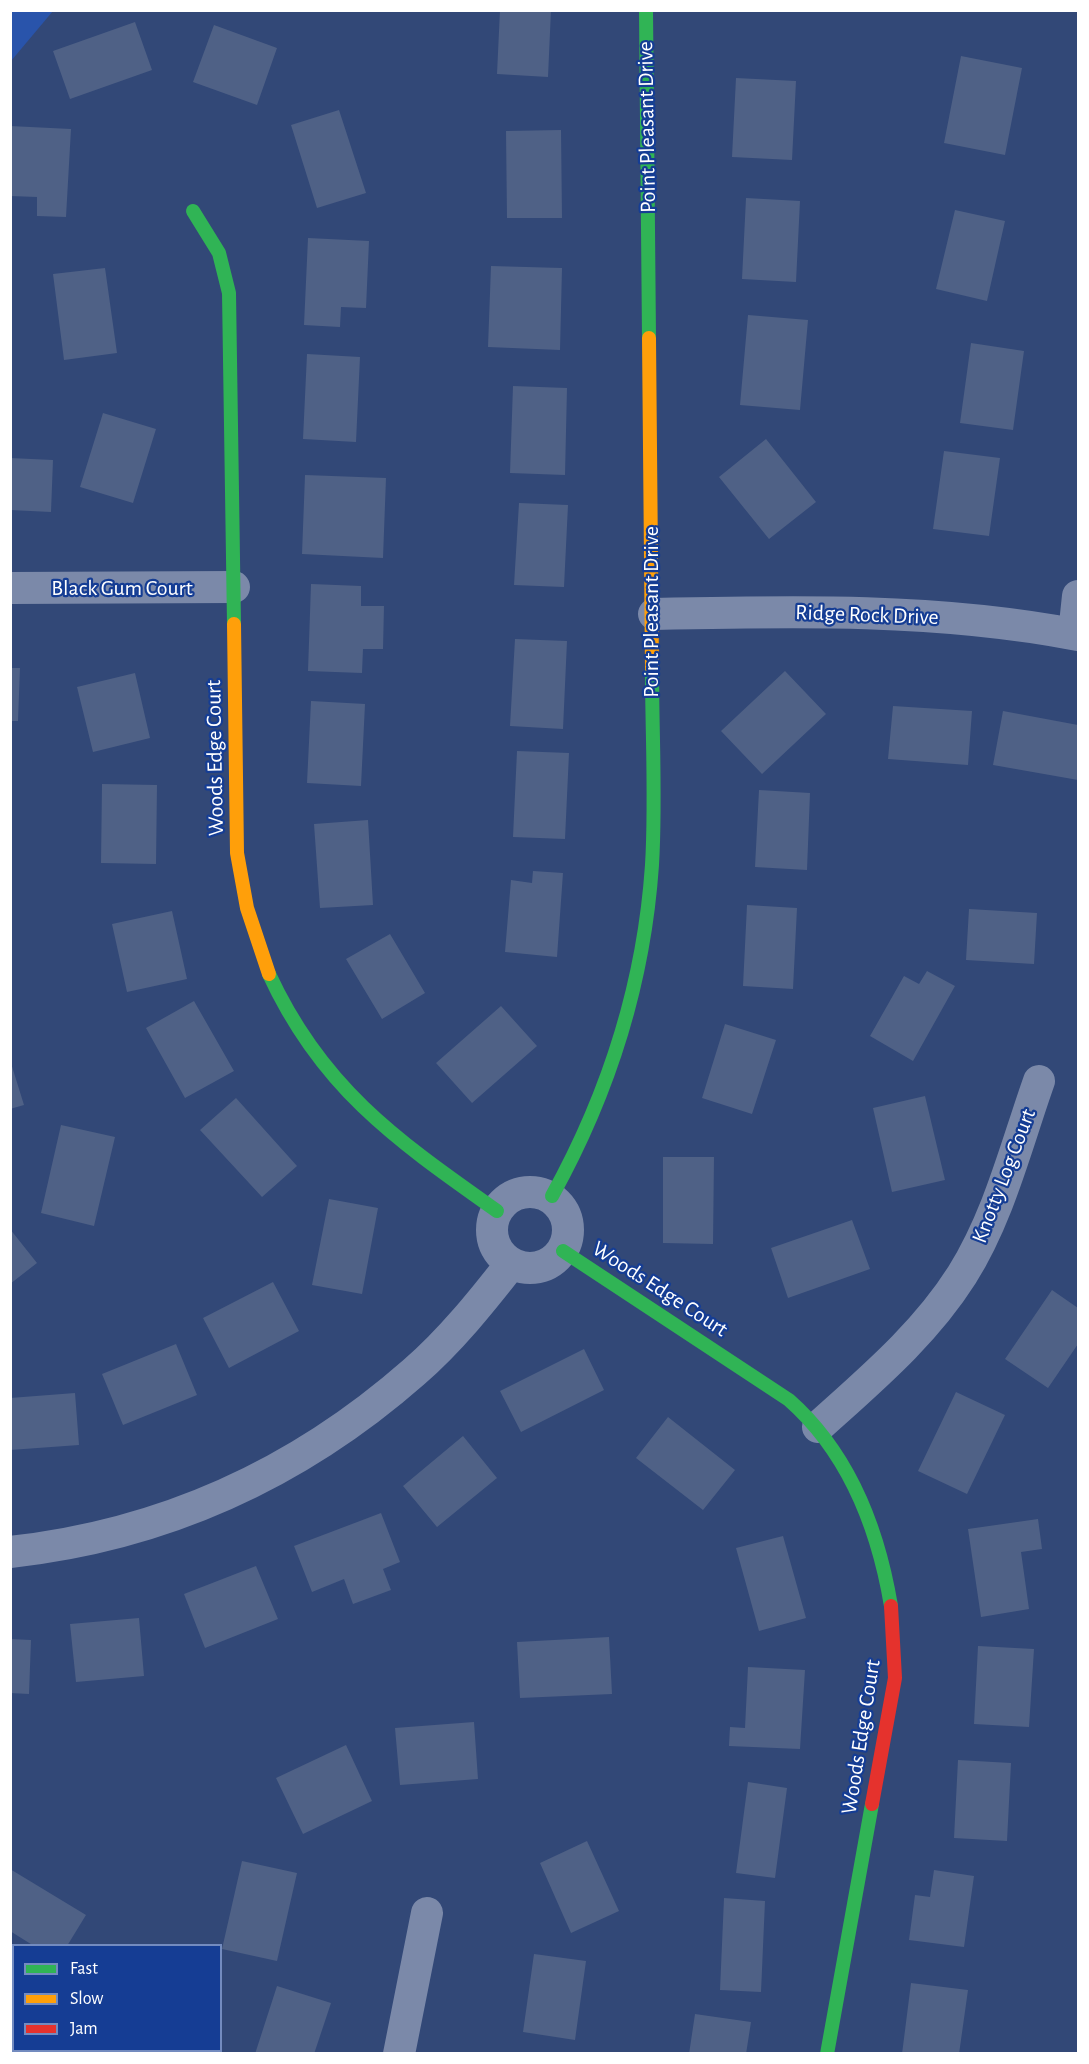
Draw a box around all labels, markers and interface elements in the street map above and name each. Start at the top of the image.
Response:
street label: Point Pleasant Drive [632,41,662,213]
street label: Point Pleasant Drive [638,526,664,698]
street label: Black Gum Court [51,575,193,601]
street label: Ridge Rock Drive [795,599,939,631]
street label: Woods Edge Court [200,680,230,836]
street label: Knotty Log Court [966,1105,1042,1247]
street label: Woods Edge Court [587,1235,733,1343]
street label: Woods Edge Court [836,1658,886,1816]
legend [12,1944,222,2052]
text: Fast [70,1960,98,1978]
text: Slow [70,1990,103,2008]
text: Jam [70,2020,98,2038]

